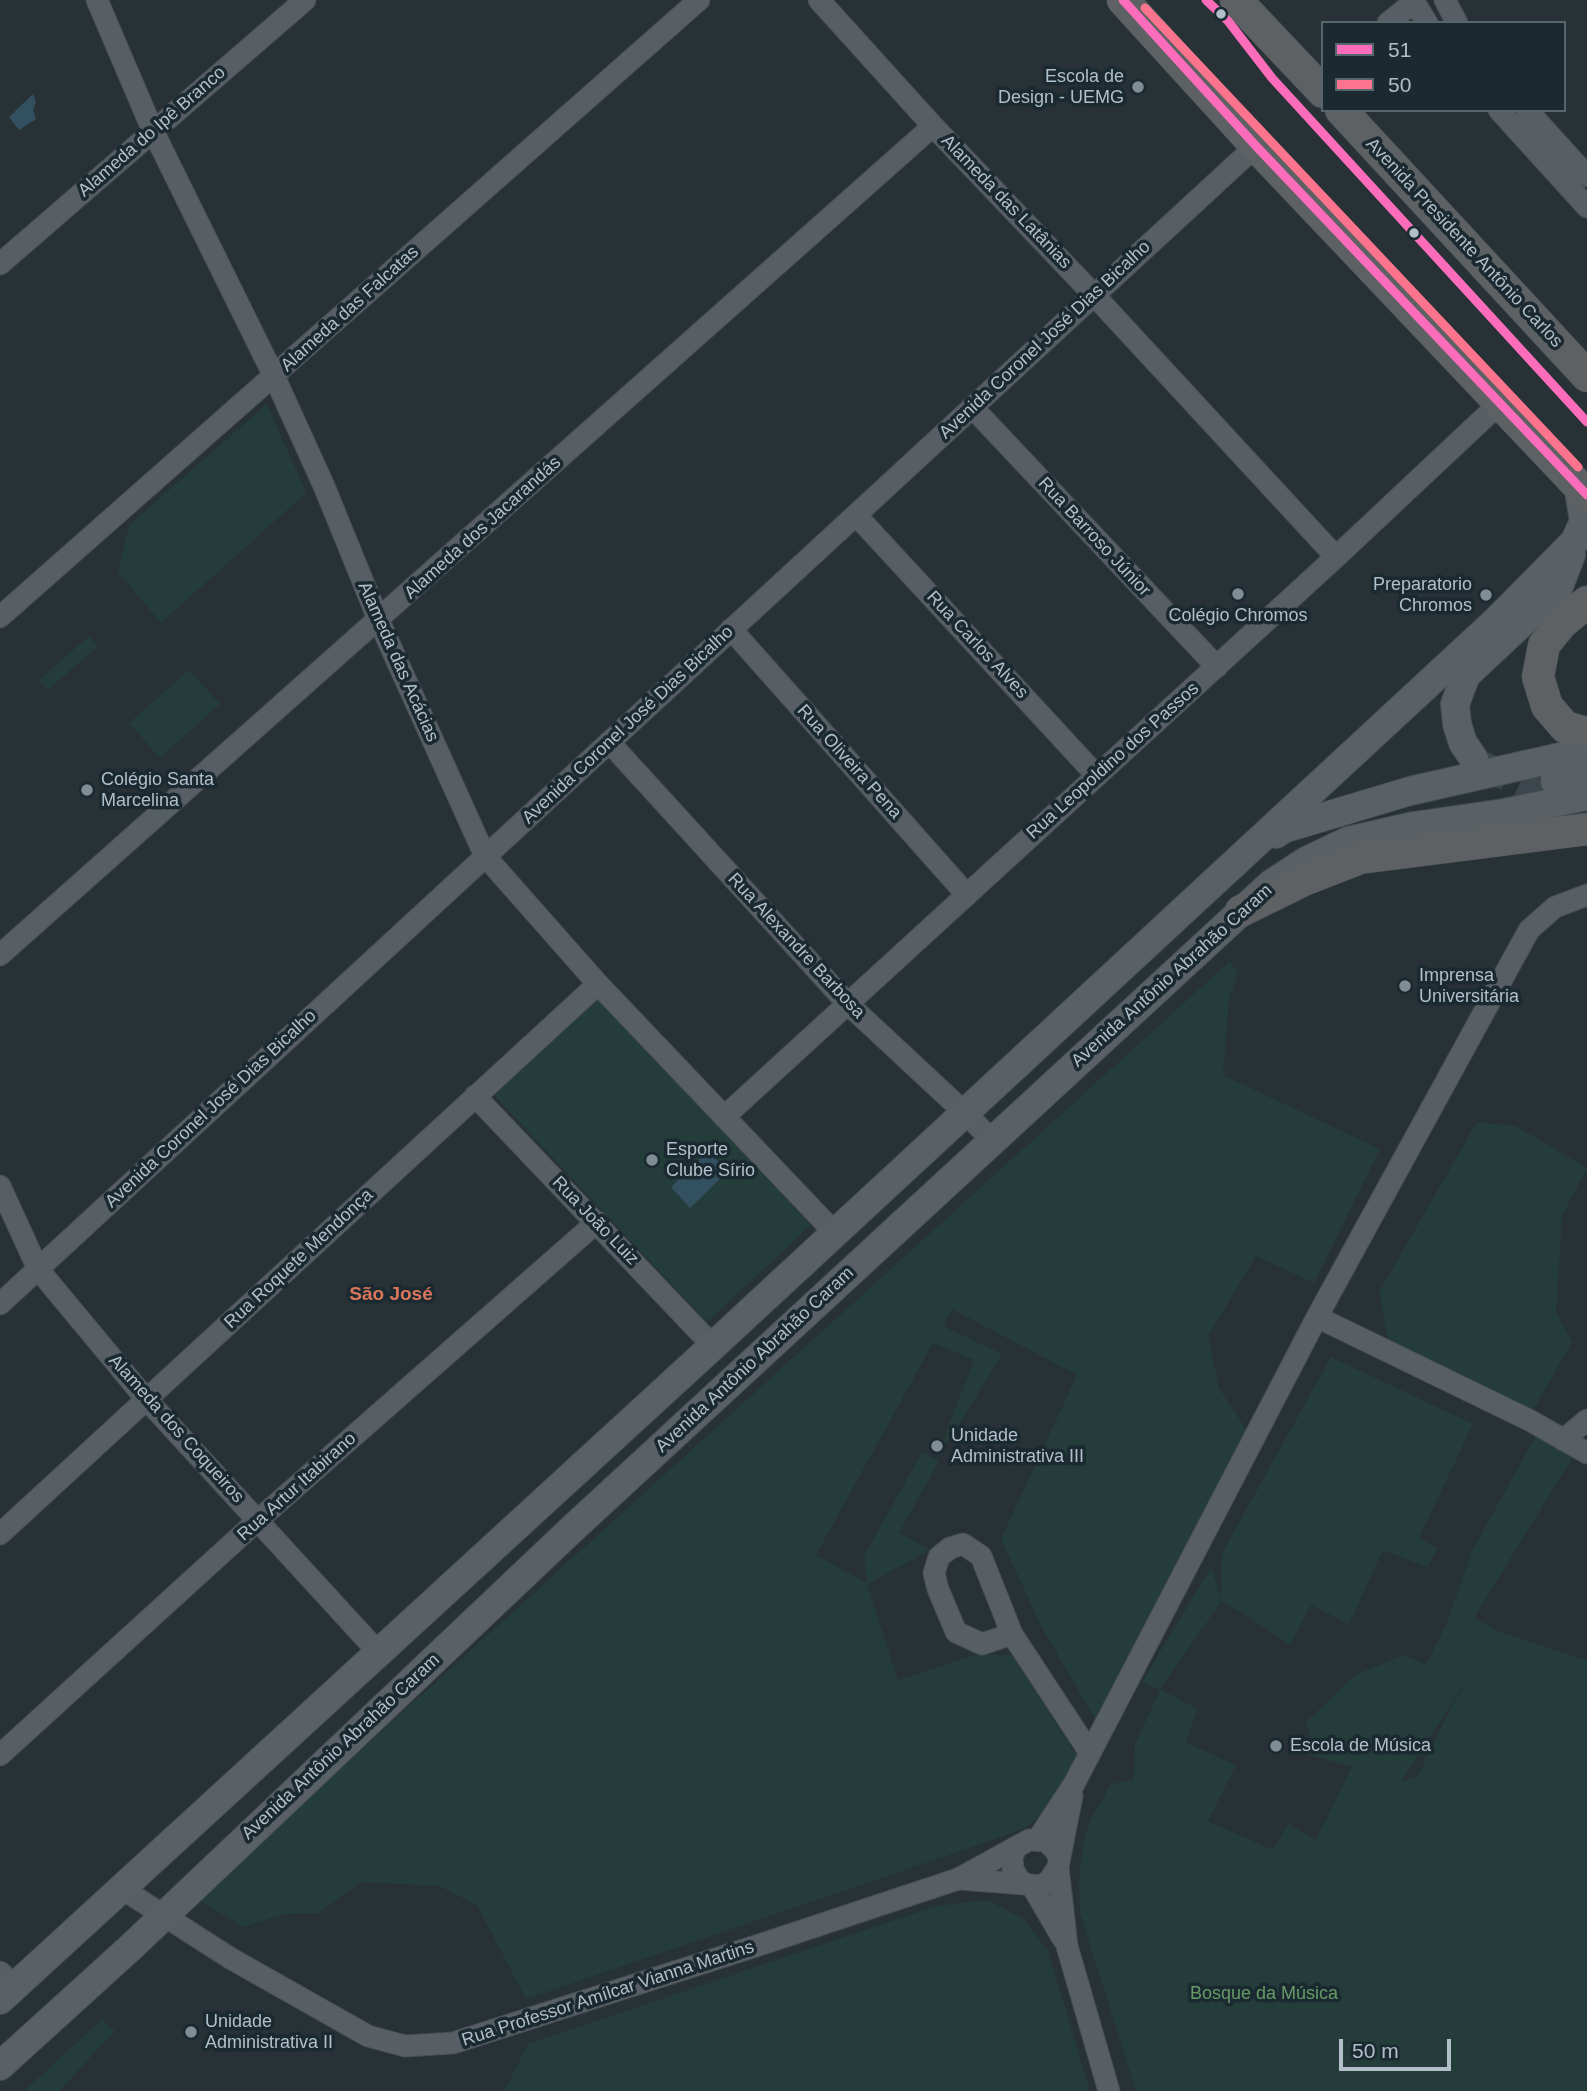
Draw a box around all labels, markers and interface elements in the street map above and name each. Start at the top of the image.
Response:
unlabelled marker [1214,7,1228,21]
legend [1321,21,1566,112]
text: 51 [1388,38,1411,61]
street label: Alameda do Ipê Branco [74,62,230,202]
place label: Escola de Design - UEMG [998,66,1124,108]
text: 50 [1388,73,1411,96]
marker: Escola de Design - UEMG [1130,79,1146,95]
street label: Alameda das Latânias [936,130,1076,274]
street label: Avenida Presidente Antônio Carlos [1361,134,1567,352]
unlabelled marker [1407,226,1421,240]
street label: Avenida Coronel José Dias Bicalho [935,236,1155,444]
street label: Alameda das Falcatas [277,241,423,377]
street label: Alameda dos Jacarandás [400,452,566,604]
street label: Rua Barroso Júnior [1033,473,1155,601]
place label: Preparatorio Chromos [1373,574,1472,616]
street label: Alameda das Acácias [353,579,443,745]
marker: Colégio Chromos [1230,586,1246,602]
street label: Rua Carlos Alves [922,587,1032,703]
marker: Preparatorio Chromos [1478,587,1494,603]
place label: Colégio Chromos [1168,605,1308,627]
street label: Avenida Coronel José Dias Bicalho [518,621,738,829]
street label: Rua Leopoldino dos Passos [1022,678,1204,844]
street label: Rua Oliveira Pena [792,700,906,824]
place label: Colégio Santa Marcelina [101,769,214,812]
marker: Colégio Santa Marcelina [79,782,95,798]
street label: Rua Alexandre Barbosa [723,869,869,1023]
street label: Avenida Antônio Abrahão Caram [1067,880,1277,1072]
place label: Imprensa Universitária [1419,965,1519,1007]
marker: Imprensa Universitária [1397,978,1413,994]
street label: Avenida Coronel José Dias Bicalho [101,1005,321,1213]
place label: Esporte Clube Sírio [666,1139,755,1182]
marker: Esporte Clube Sírio [644,1152,660,1168]
street label: Rua João Luiz [547,1172,643,1270]
street label: Rua Roquete Mendonça [220,1185,378,1333]
street label: Avenida Antônio Abrahão Caram [652,1262,858,1458]
district label: São José [349,1284,433,1306]
street label: Alameda dos Coqueiros [104,1350,248,1508]
place label: Unidade Administrativa III [951,1425,1084,1468]
street label: Rua Artur Itabirano [233,1428,361,1546]
marker: Unidade Administrativa III [929,1438,945,1454]
street label: Avenida Antônio Abrahão Caram [238,1649,444,1845]
place label: Escola de Música [1290,1735,1431,1757]
marker: Escola de Música [1268,1738,1284,1754]
street label: Rua Professor Amílcar Vianna Martins [459,1936,757,2052]
park label: Bosque da Música [1190,1983,1338,2005]
place label: Unidade Administrativa II [205,2011,333,2054]
marker: Unidade Administrativa II [183,2024,199,2040]
scale bar [1342,2024,1454,2068]
text: 50 m [1352,2039,1399,2062]

